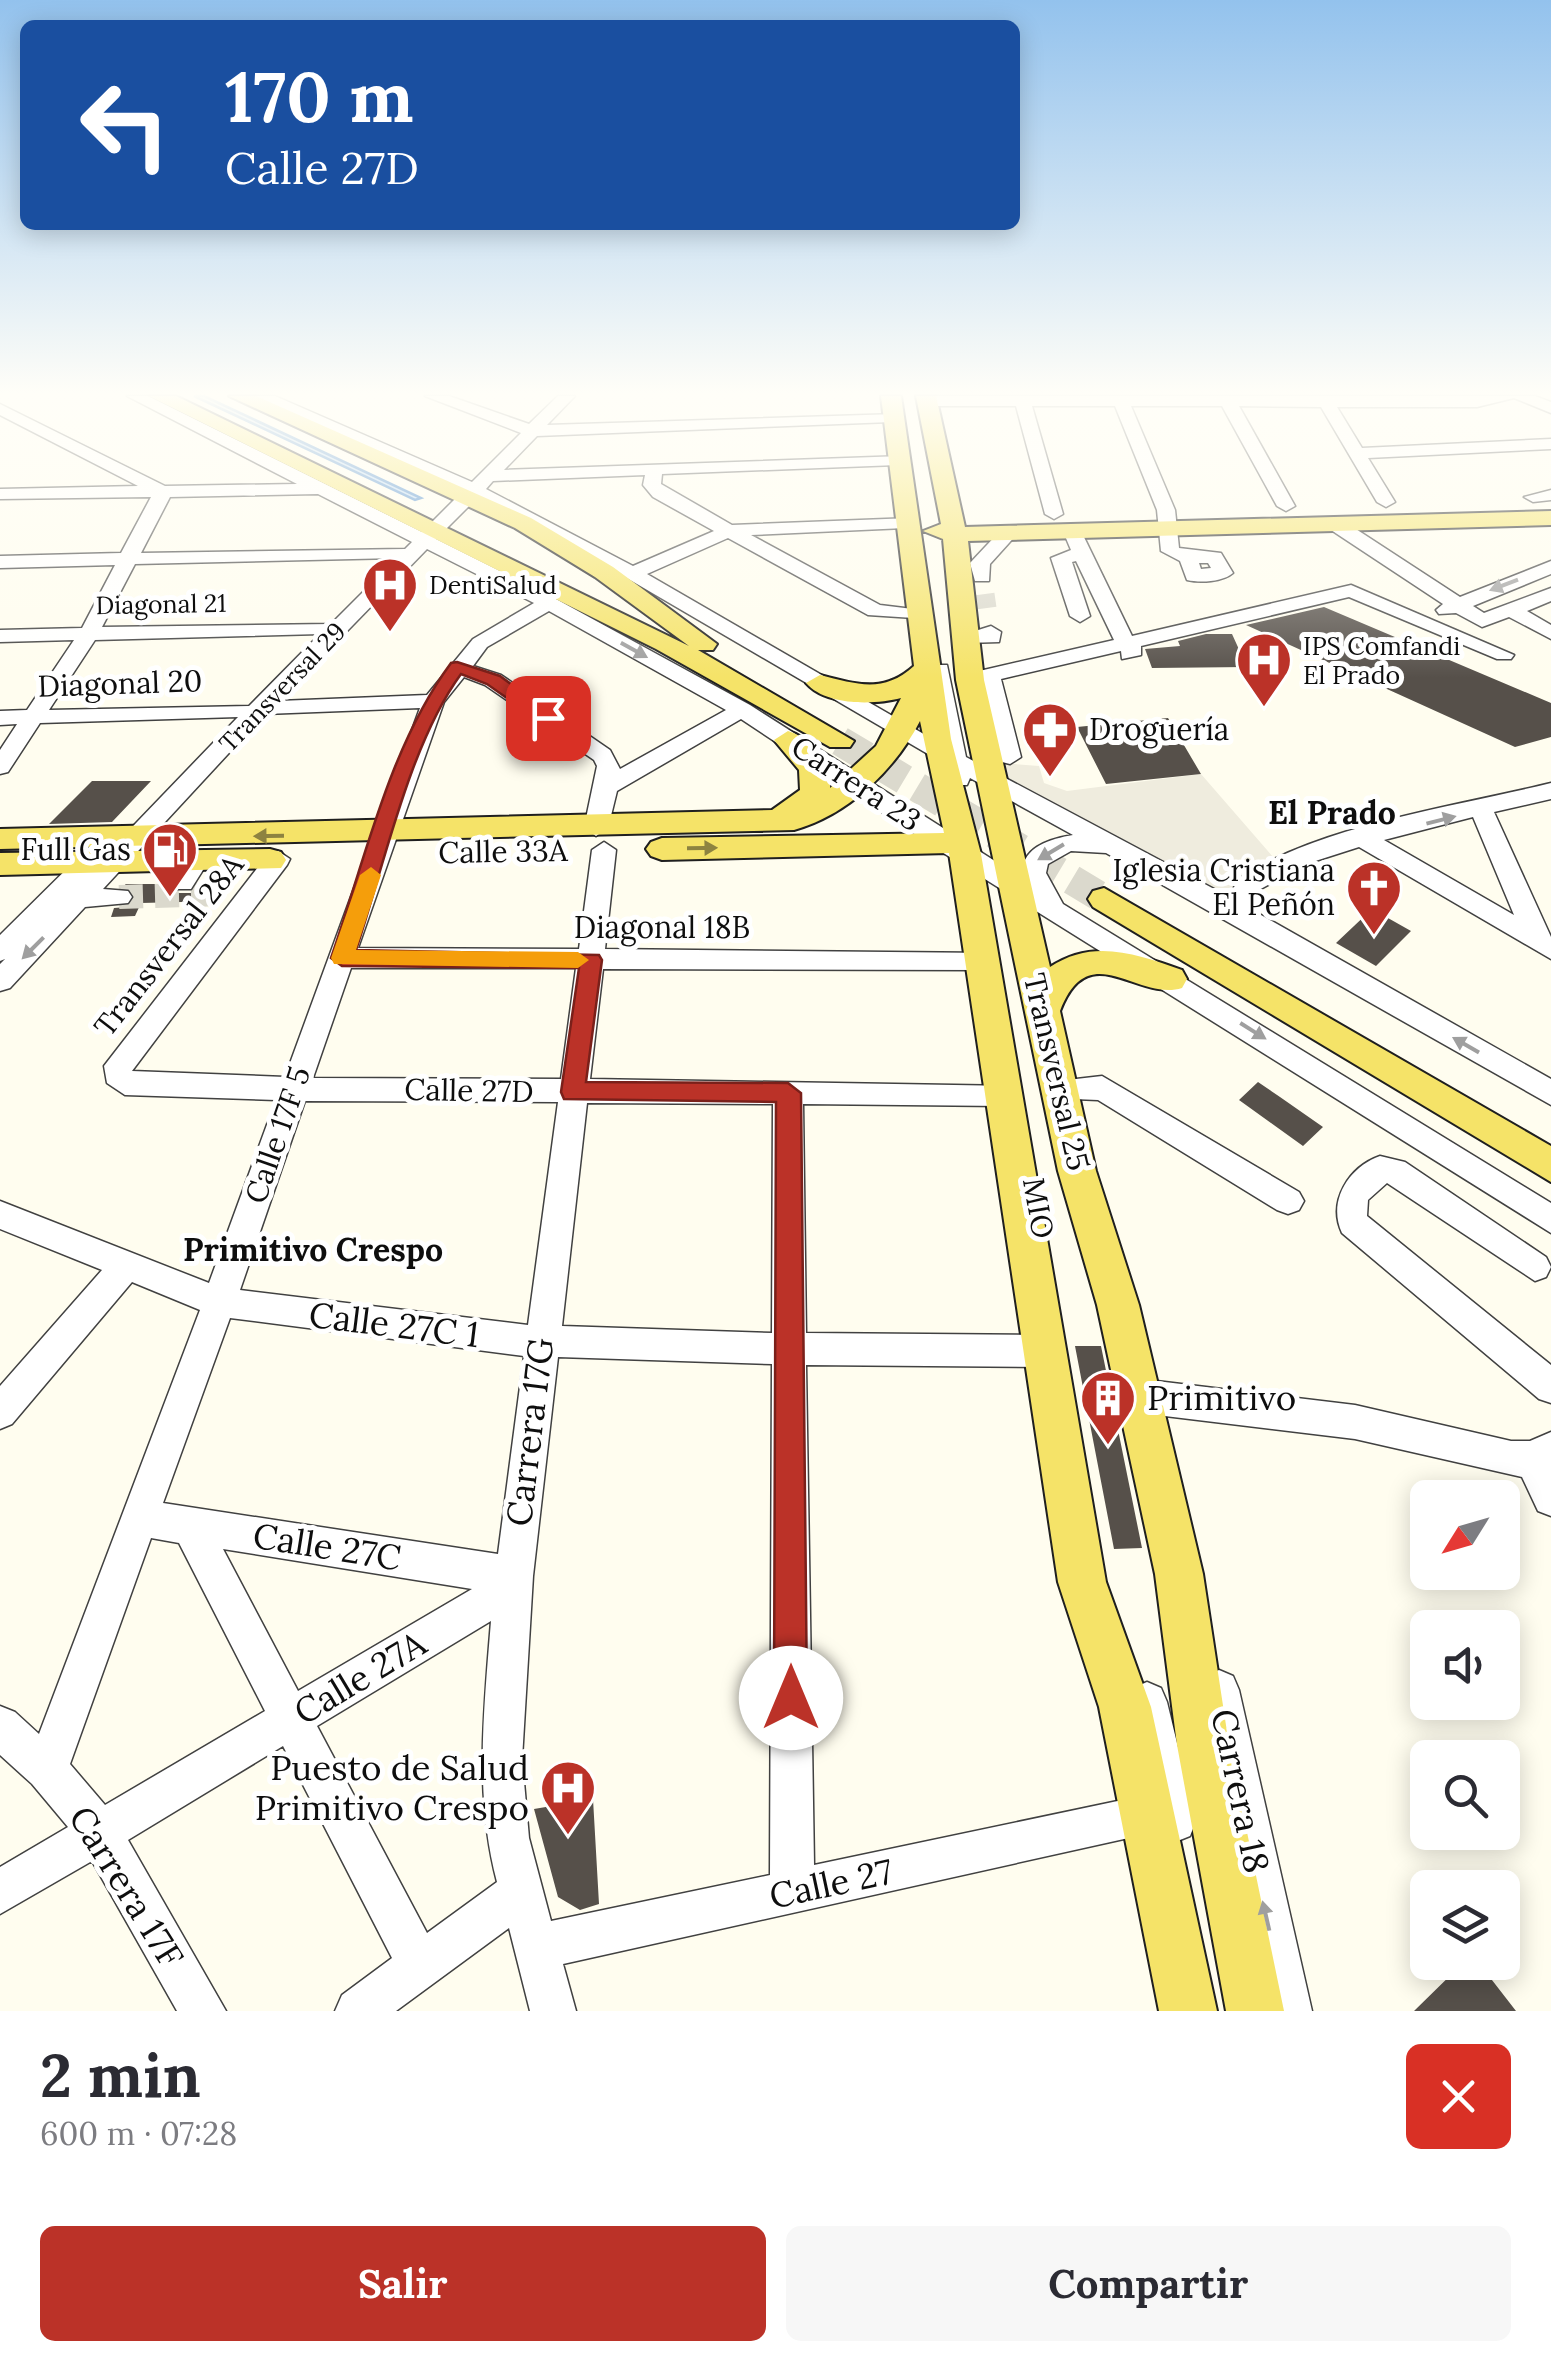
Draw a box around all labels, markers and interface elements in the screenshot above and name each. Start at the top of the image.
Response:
text: 170 m [225,52,414,141]
icon: left [60,60,190,190]
text: Calle 27D [225,139,419,196]
hospital icon: DentiSalud [360,555,420,634]
place label: DentiSalud [429,569,557,601]
one-way arrow [1488,578,1518,594]
street label: Diagonal 21 [95,587,227,621]
street label: Transversal 29 [212,615,352,759]
hospital icon: IPS Comfandi El Prado [1234,630,1294,709]
place label: IPS Comfandi El Prado [1303,630,1460,691]
one-way arrow [620,641,648,659]
street label: Diagonal 20 [37,661,203,706]
pin [506,676,591,761]
icon: arrive [521,691,576,746]
pharmacy icon: Droguería [1020,700,1080,779]
place label: Droguería [1089,710,1229,749]
street label: Carrera 23 [785,727,929,839]
district label: El Prado [1268,792,1396,833]
one-way arrow [1426,811,1457,827]
fuel station icon: Full Gas [140,820,200,899]
one-way arrow [252,828,284,844]
place label: Full Gas [21,830,131,868]
street label: Calle 33A [438,831,569,871]
one-way arrow [686,840,718,856]
one-way arrow [1038,842,1065,861]
street label: Transversal 28A [85,846,252,1044]
place label: Iglesia Cristiana El Peñón [1112,851,1335,923]
church icon: Iglesia Cristiana El Peñón [1344,858,1404,937]
street label: Diagonal 18B [574,908,750,947]
one-way arrow [22,935,46,959]
street label: Transversal 25 [1016,969,1098,1174]
one-way arrow [1239,1022,1267,1039]
one-way arrow [1452,1037,1481,1054]
street label: Calle 17F 5 [236,1061,318,1208]
street label: Calle 27D [404,1070,534,1110]
street label: MIO [1015,1174,1063,1241]
district label: Primitivo Crespo [183,1229,443,1270]
street label: Calle 27C 1 [306,1292,482,1357]
street label: Carrera 17G [496,1335,563,1529]
building icon: Primitivo [1078,1368,1138,1447]
place label: Primitivo [1147,1375,1296,1420]
north arrow [1410,1480,1520,1590]
map controls [1410,1480,1520,1980]
street label: Calle 27C [250,1513,404,1580]
button: sound [1410,1610,1520,1720]
street label: Calle 27A [286,1620,435,1734]
position arrow [739,1646,843,1750]
street label: Carrera 18 [1201,1705,1280,1877]
button: search [1410,1740,1520,1850]
place label: Puesto de Salud Primitivo Crespo [255,1745,529,1830]
hospital icon: Puesto de Salud Primitivo Crespo [538,1758,598,1837]
street label: Carrera 17F [59,1798,194,1976]
street label: Calle 27 [765,1849,897,1918]
button: layers [1410,1870,1520,1980]
one-way arrow [1258,1900,1273,1931]
text: 2 min [40,2037,201,2113]
button: close [1406,2044,1511,2149]
text: 600 m · 07:28 [40,2113,237,2154]
button: Salir [40,2226,766,2341]
button: Compartir [786,2226,1511,2341]

